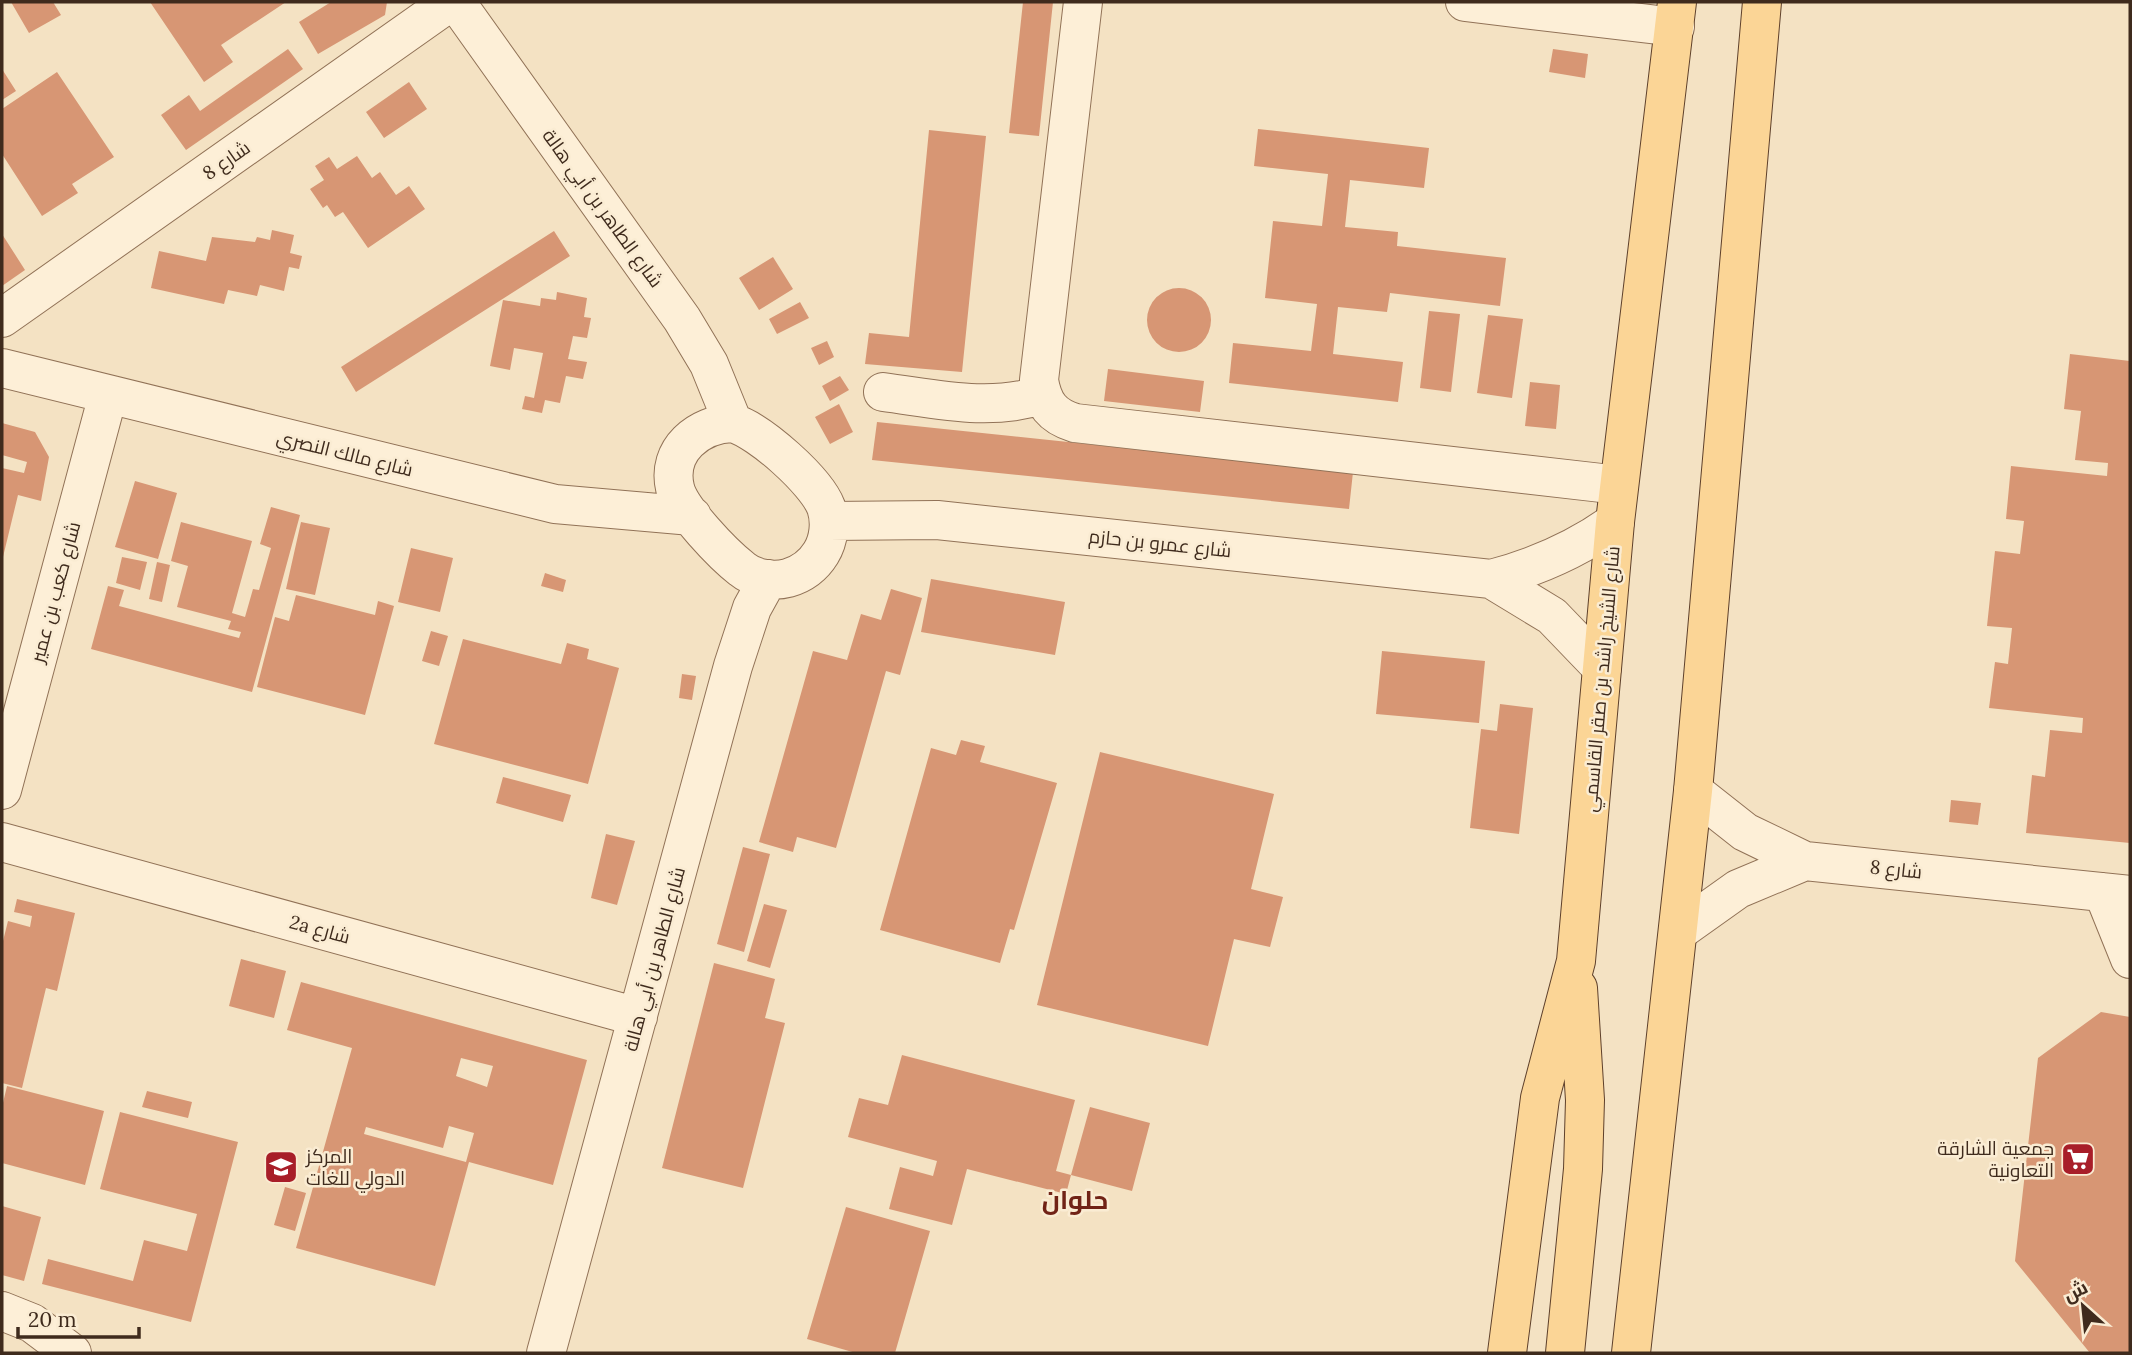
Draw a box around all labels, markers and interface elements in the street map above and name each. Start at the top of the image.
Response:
street label: شارع الطاهر بن أبي هالة [535,124,669,294]
street label: شارع 8 [198,135,256,187]
street label: شارع مالك النصري [274,424,416,484]
street label: شارع كعب بن عمير [24,519,87,667]
street label: شارع عمرو بن حازم [1087,524,1233,564]
street label: شارع الشيخ راشد بن صقر القاسمي [1577,545,1628,813]
street label: شارع 8 [1868,854,1923,886]
street label: شارع الطاهر بن أبي هالة [618,864,693,1055]
street label: 2a شارع [287,909,353,951]
place label: جمعية الشارقة التعاونية [1937,1136,2054,1182]
supermarket icon: جمعية الشارقة التعاونية [2059,1140,2097,1178]
place label: المركز الدولي للغات [305,1144,405,1193]
school or university icon: المركز الدولي للغات [262,1148,300,1186]
district label: حلوان [1042,1183,1108,1216]
north arrow [2048,1271,2118,1341]
text: ش [2059,1275,2092,1307]
scale bar [18,1296,138,1340]
text: 20 m [28,1306,77,1333]

